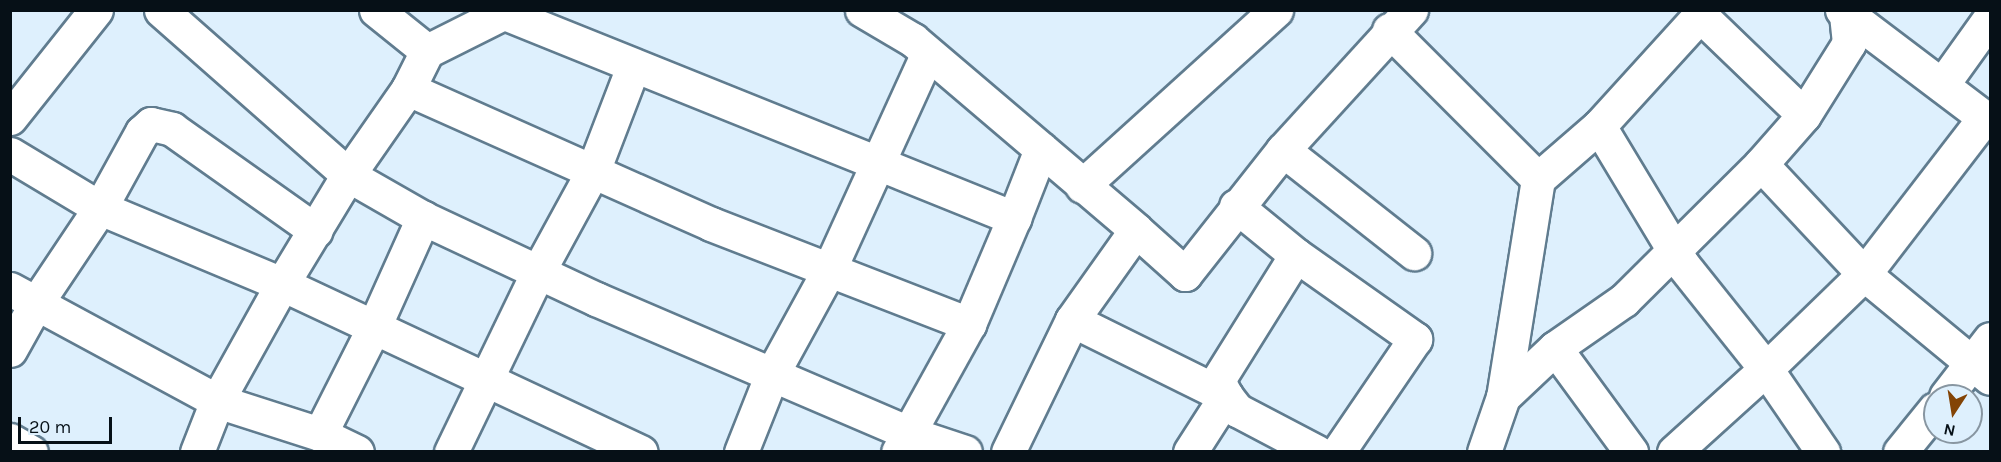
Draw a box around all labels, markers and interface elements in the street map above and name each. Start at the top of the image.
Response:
north arrow [1923,384,1983,444]
scale bar [21,405,116,443]
text: 20 m [29,416,71,438]
text: N [1942,420,1957,441]

